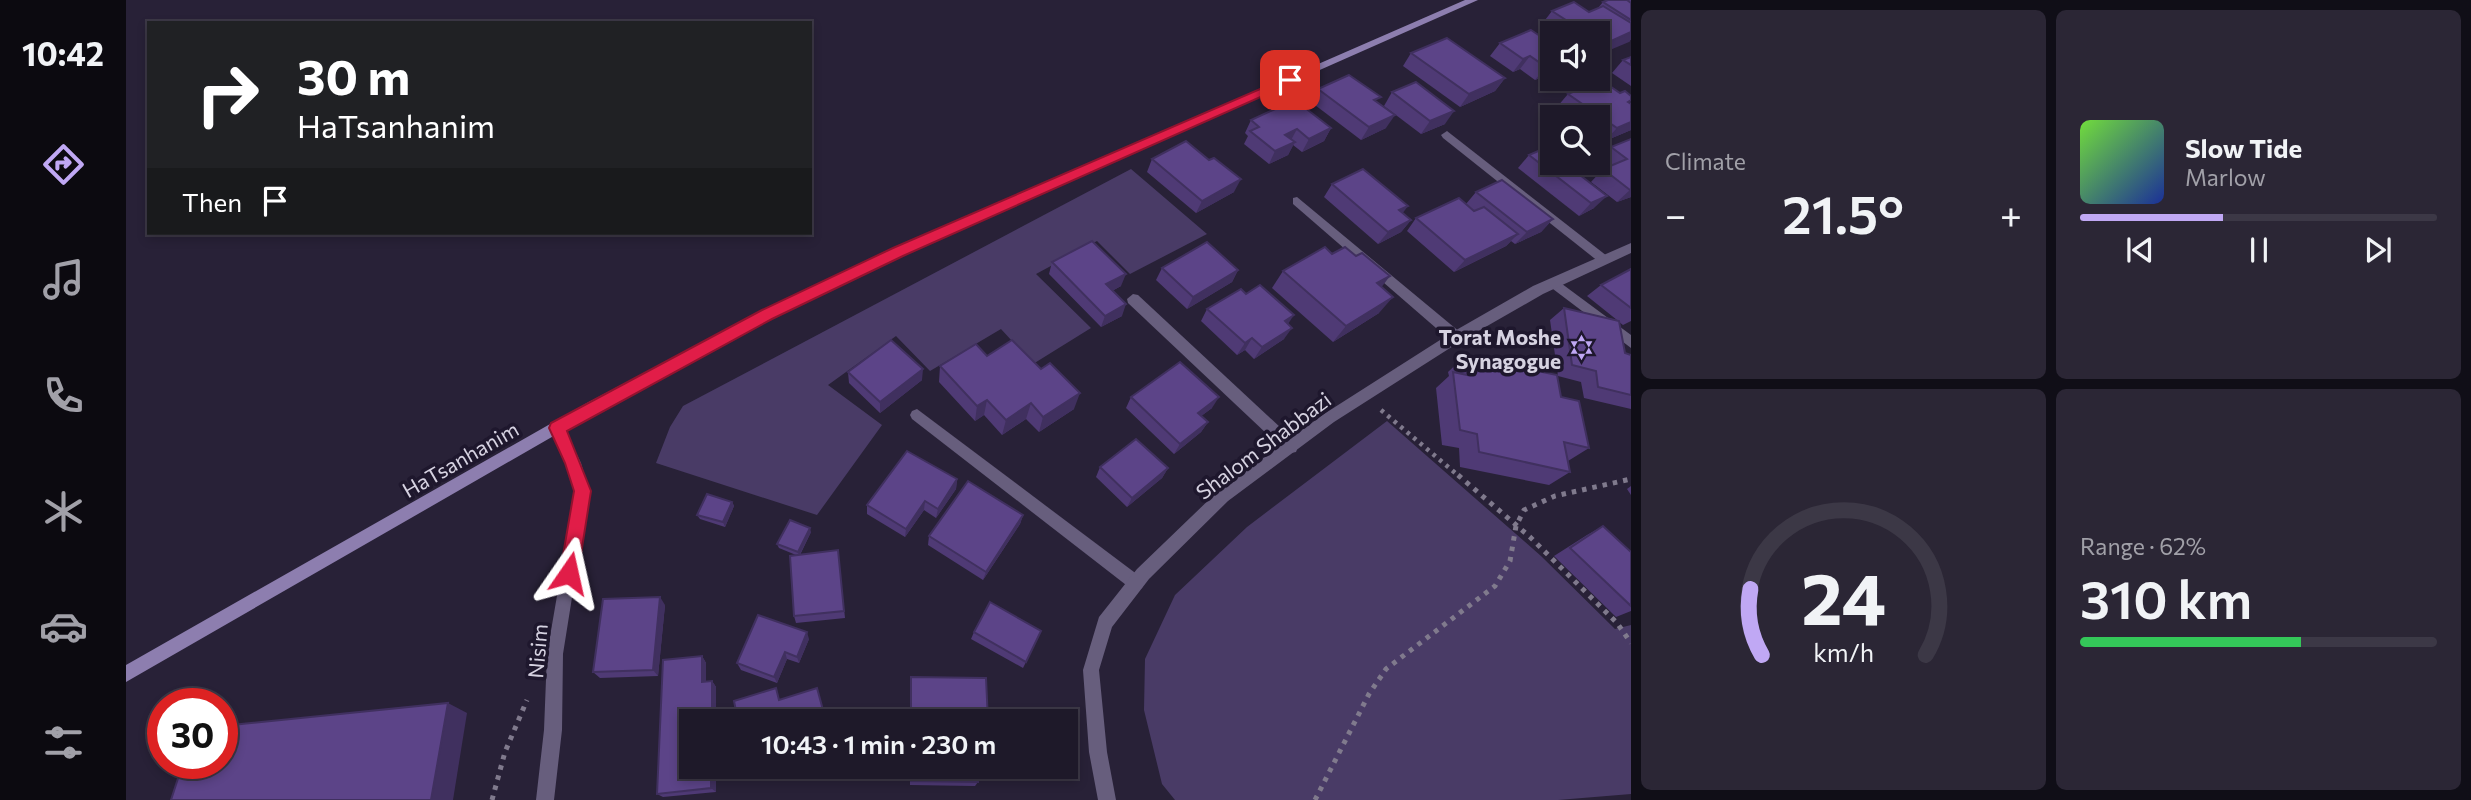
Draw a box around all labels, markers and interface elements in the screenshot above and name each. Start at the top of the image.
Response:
map controls [1540,21,1610,175]
button: sound [1540,21,1610,91]
text: 10:42 [22,33,104,73]
text: 30 m [297,45,410,105]
icon: right [182,49,273,140]
pin [1260,50,1320,110]
icon: arrive [1271,61,1309,99]
text: HaTsanhanim [297,105,495,145]
button: search [1540,105,1610,175]
text: Slow Tide [2185,132,2302,163]
icon: directions [39,140,88,189]
text: Climate [1665,147,1746,175]
text: Marlow [2185,163,2266,191]
text: 21.5° [1782,181,1904,245]
icon: arrive [256,182,294,220]
text: Then [182,186,242,217]
text: − [1665,190,1687,237]
text: + [2000,190,2022,237]
icon: previous [2121,231,2159,269]
icon: pause [2240,231,2278,269]
icon: next [2359,231,2397,269]
icon: music [39,255,88,304]
place label: Torat Moshe Synagogue [1439,324,1561,373]
synagogue icon: Torat Moshe Synagogue [1567,334,1595,362]
icon: phone [39,371,88,420]
street label: Shalom Shabbazi [1191,386,1335,504]
street label: HaTsanhanim [397,416,523,502]
icon: climate [39,487,88,536]
text: Range · 62% [2080,532,2206,560]
position arrow [532,536,606,610]
text: 24 [1801,552,1886,641]
text: 310 km [2080,566,2252,630]
icon: car [39,602,88,651]
street label: Nisim [522,623,552,679]
text: km/h [1813,637,1874,667]
speed limit sign: 30 [147,688,238,779]
icon: filters [39,718,88,767]
text: 10:43 · 1 min · 230 m [761,728,996,759]

